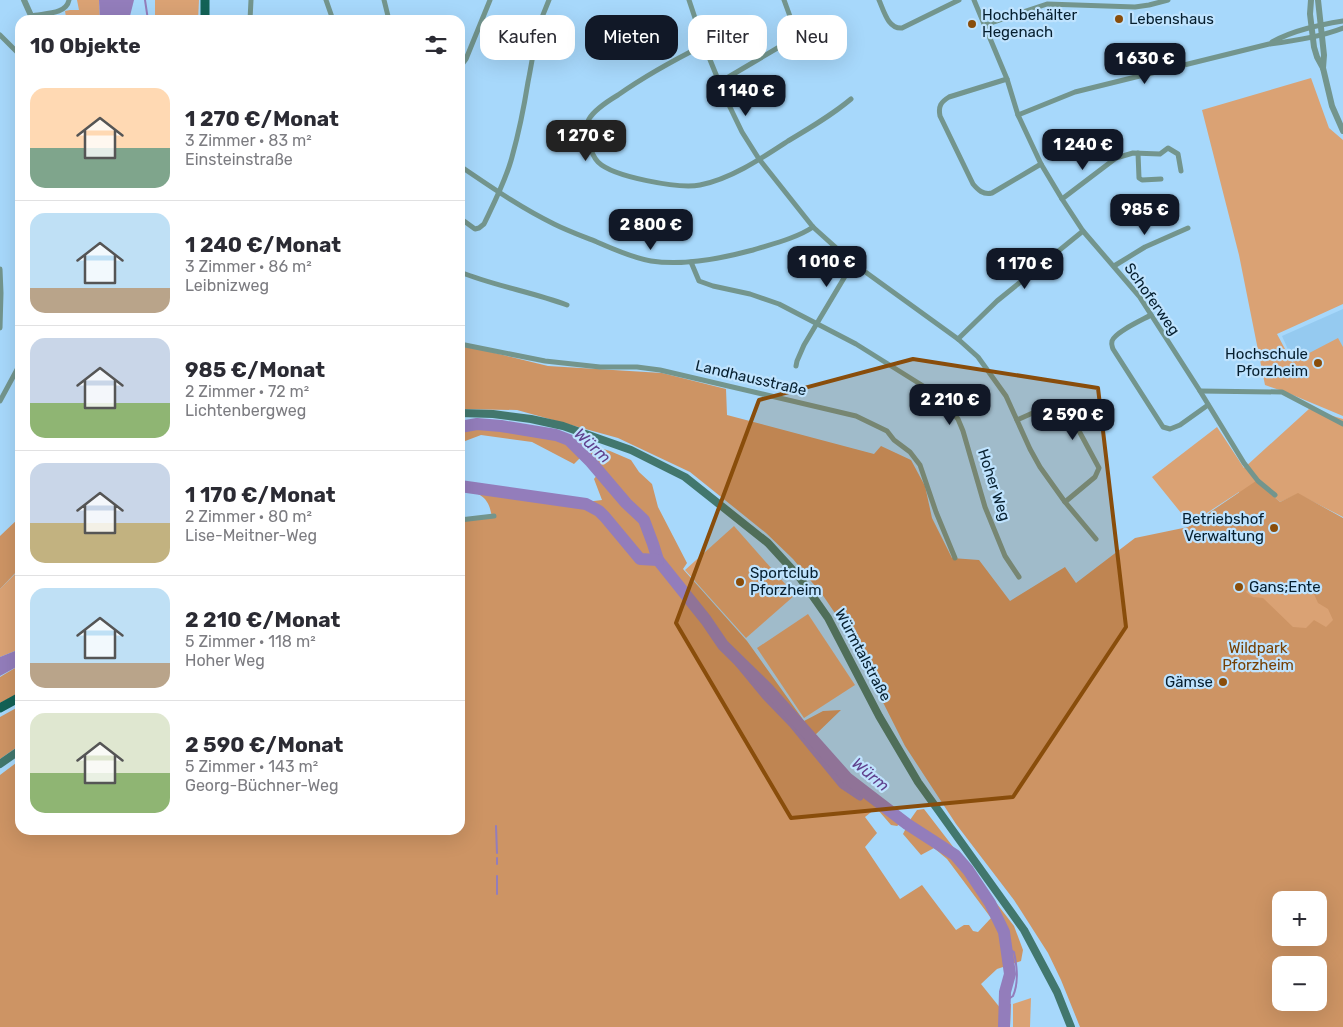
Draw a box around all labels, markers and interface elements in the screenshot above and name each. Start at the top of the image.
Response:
place label: Hochbehälter Hegenach [982,6,1077,41]
place label: Lebenshaus [1129,10,1214,28]
marker: Lebenshaus [1113,13,1125,25]
chip: Kaufen [480,15,575,60]
chip: Mieten [585,15,678,60]
chip: Filter [688,15,767,60]
chip: Neu [777,15,847,60]
marker: Hochbehälter Hegenach [966,18,978,30]
icon: filters [422,31,450,59]
text: 10 Objekte [30,33,141,58]
pin: 1 630 € [1099,42,1191,85]
text: 1 630 € [1115,49,1175,68]
pin: 1 140 € [700,74,792,117]
text: 1 140 € [717,81,775,100]
text: 1 270 €/Monat [185,106,339,131]
icon: home [70,108,130,168]
pin: 1 270 € [540,120,632,162]
text: 1 270 € [557,126,615,145]
pin: 1 240 € [1037,128,1129,171]
text: 3 Zimmer · 83 m² [185,131,312,150]
text: 1 240 € [1053,135,1113,154]
text: Einsteinstraße [185,150,293,169]
pin: 985 € [1110,194,1180,236]
text: 985 € [1121,200,1169,219]
pin: 2 800 € [605,208,697,251]
text: 2 800 € [620,215,682,234]
text: 1 240 €/Monat [185,232,341,257]
icon: home [70,233,130,293]
pin: 1 010 € [781,246,873,288]
pin: 1 170 € [979,248,1071,290]
text: 1 010 € [798,252,856,271]
text: 1 170 € [997,254,1053,273]
text: 3 Zimmer · 86 m² [185,257,312,276]
street label: Schoferweg [1120,259,1184,339]
text: Leibnizweg [185,276,269,295]
place label: Hochschule Pforzheim [1225,345,1308,380]
street label: Landhausstraße [694,356,808,400]
text: 985 €/Monat [185,357,325,382]
marker: Hochschule Pforzheim [1312,357,1324,369]
icon: home [70,358,130,418]
text: 2 Zimmer · 72 m² [185,382,309,401]
pin: 2 210 € [904,384,996,426]
text: 2 210 € [920,390,980,409]
pin: 2 590 € [1027,398,1119,441]
text: Lichtenbergweg [185,401,306,420]
text: 2 590 € [1042,405,1104,424]
water label: Würm [571,424,615,467]
street label: Hoher Weg [974,447,1014,523]
text: 1 170 €/Monat [185,482,336,507]
icon: home [70,483,130,543]
text: 2 Zimmer · 80 m² [185,507,312,526]
place label: Betriebshof Verwaltung [1182,510,1264,545]
marker: Betriebshof Verwaltung [1268,522,1280,534]
text: Lise-Meitner-Weg [185,526,317,545]
place label: Sportclub Pforzheim [750,564,822,599]
marker: Sportclub Pforzheim [734,576,746,588]
place label: Gans;Ente [1249,578,1321,596]
marker: Gans;Ente [1233,581,1245,593]
street label: Würmtalstraße [831,606,895,704]
text: 2 210 €/Monat [185,607,340,632]
icon: home [70,608,130,668]
text: 5 Zimmer · 118 m² [185,632,316,651]
park label: Wildpark Pforzheim [1222,639,1294,674]
text: Hoher Weg [185,651,265,670]
place label: Gämse [1165,673,1213,691]
marker: Gämse [1217,676,1229,688]
text: 2 590 €/Monat [185,732,343,757]
icon: home [70,733,130,793]
water label: Würm [848,753,893,795]
text: 5 Zimmer · 143 m² [185,757,318,776]
text: Georg-Büchner-Weg [185,776,339,795]
map controls [1272,891,1327,1011]
button: + [1272,891,1327,946]
button: − [1272,956,1327,1011]

